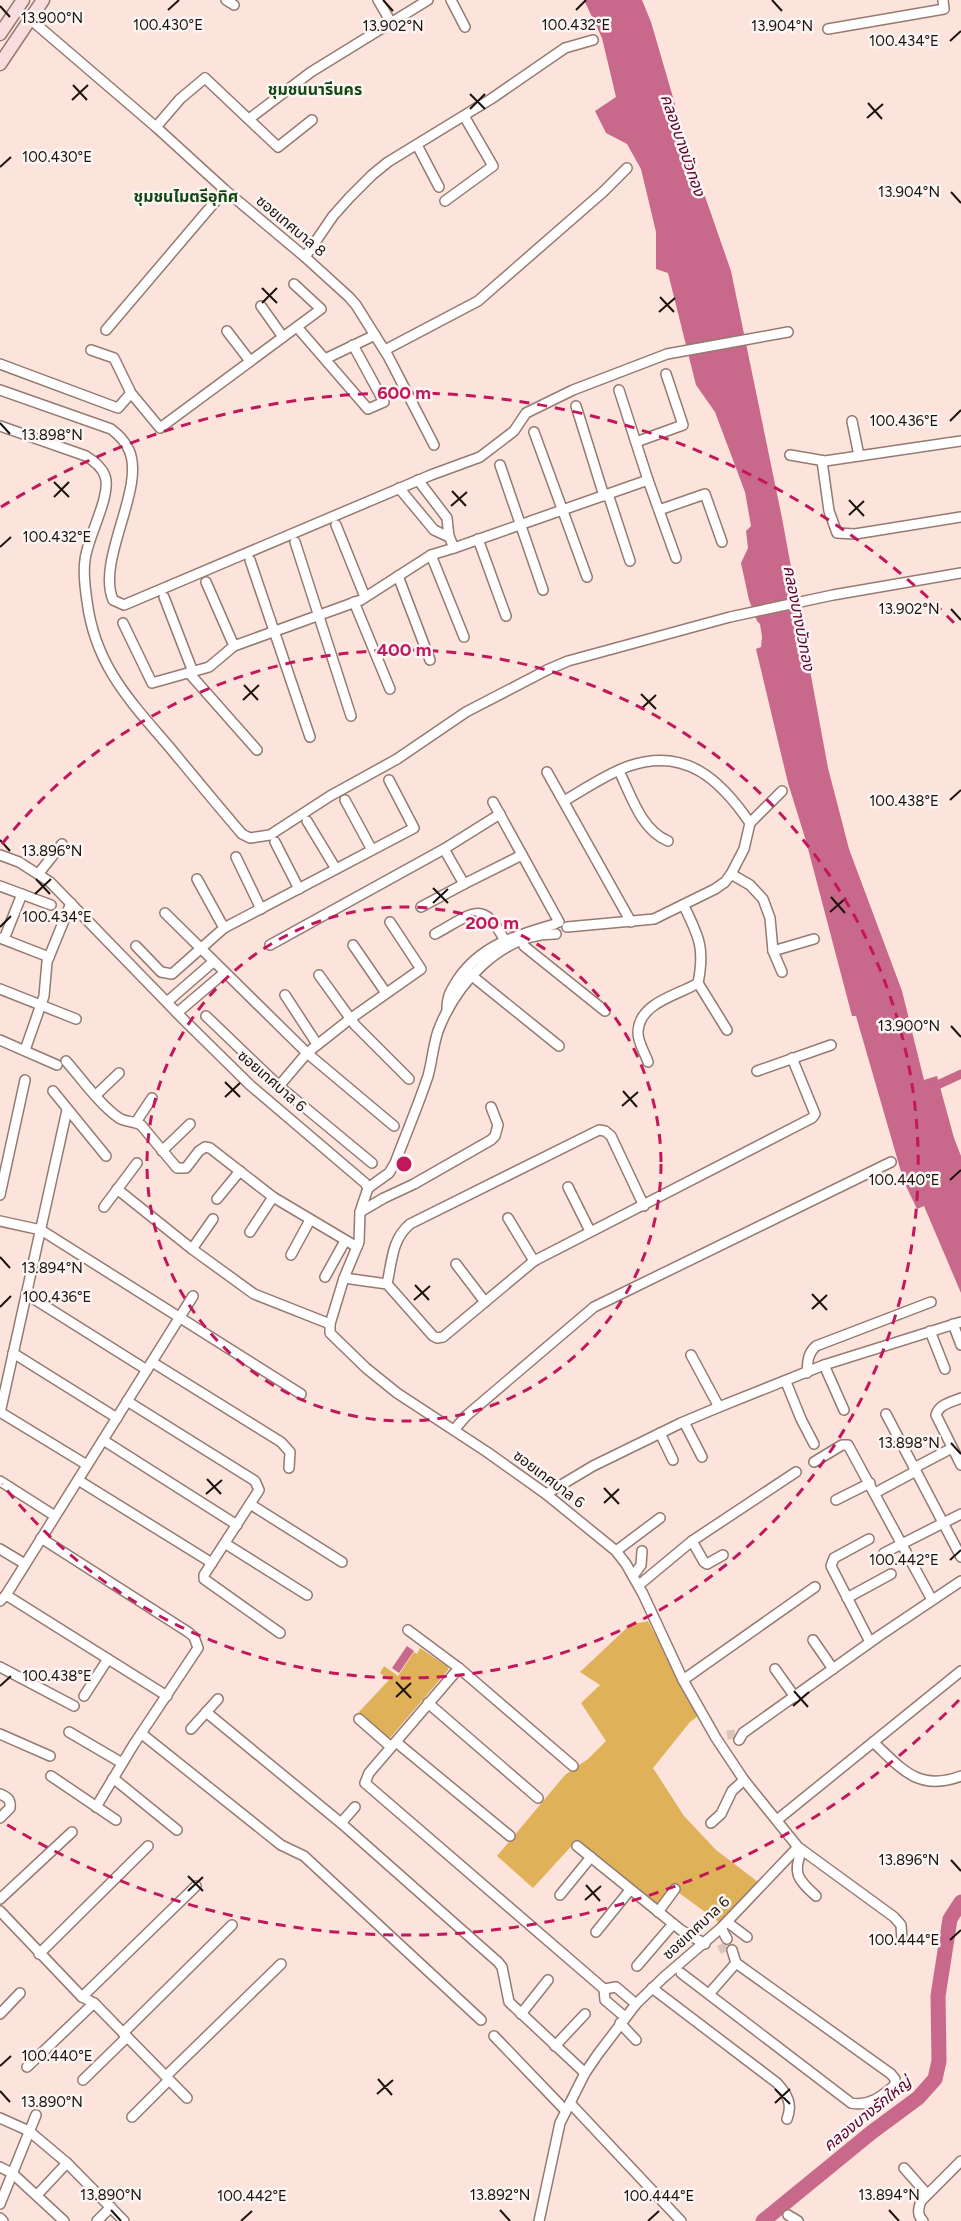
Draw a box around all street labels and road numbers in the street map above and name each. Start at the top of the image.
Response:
street label: ซอยเทศบาล 8 [252,192,330,260]
street label: ซอยเทศบาล 6 [234,1046,310,1116]
street label: ซอยเทศบาล 6 [510,1446,589,1512]
street label: ซอยเทศบาล 6 [659,1892,733,1963]

